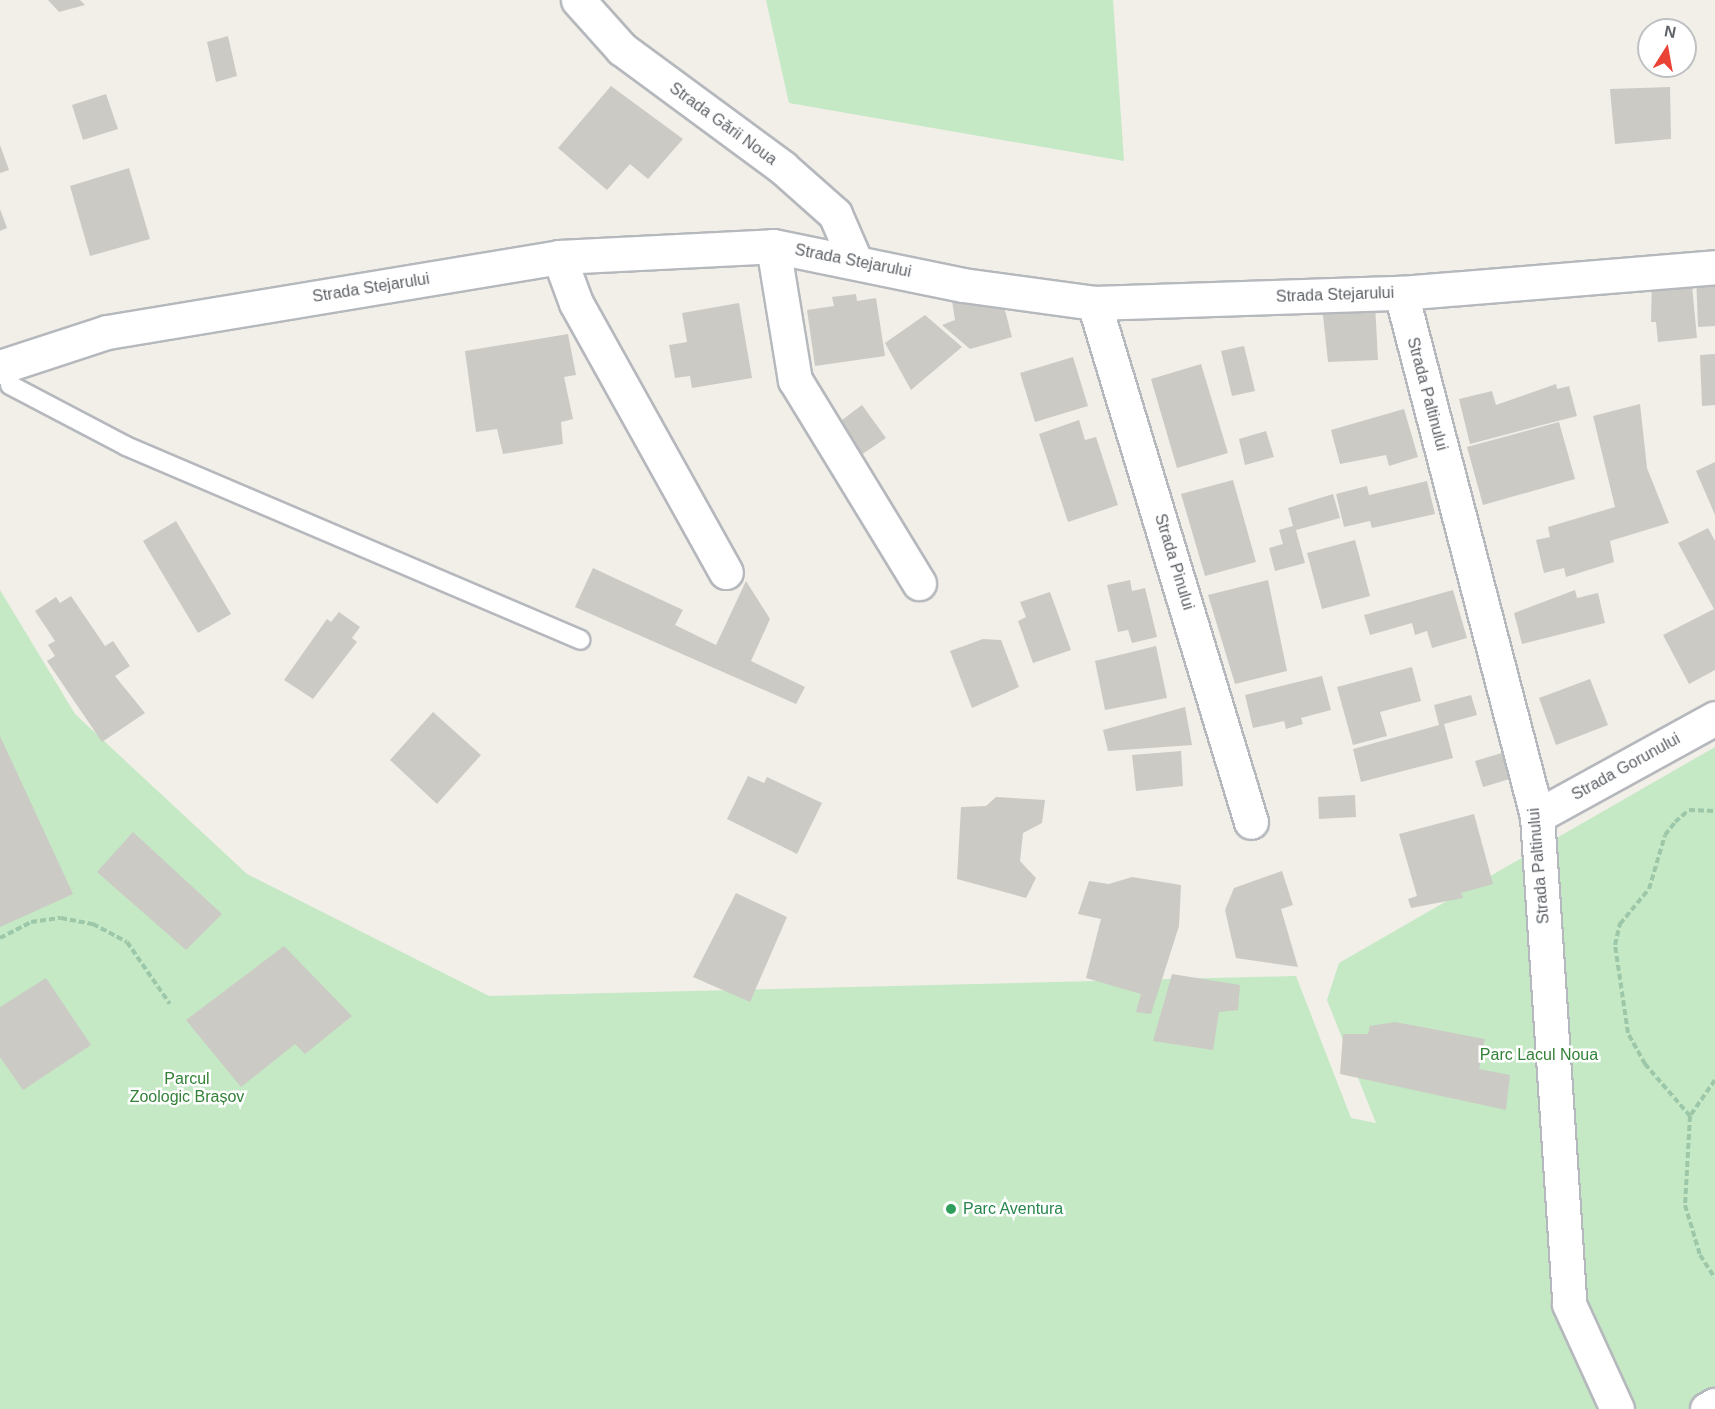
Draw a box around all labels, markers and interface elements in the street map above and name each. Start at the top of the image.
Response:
north arrow [1637,18,1697,78]
text: N [1663,22,1677,41]
street label: Strada Gării Noua [666,79,780,169]
street label: Strada Stejarului [793,240,913,282]
street label: Strada Stejarului [311,269,431,307]
street label: Strada Stejarului [1276,283,1394,307]
street label: Strada Paltinului [1403,335,1451,453]
street label: Strada Pinului [1150,512,1198,612]
street label: Strada Gorunului [1568,729,1684,805]
street label: Strada Paltinului [1524,807,1554,925]
park label: Parc Lacul Noua [1480,1045,1598,1065]
park label: Parcul Zoologic Brașov [130,1069,244,1107]
place label: Parc Aventura [963,1199,1064,1219]
marker: Parc Aventura [944,1202,958,1216]

